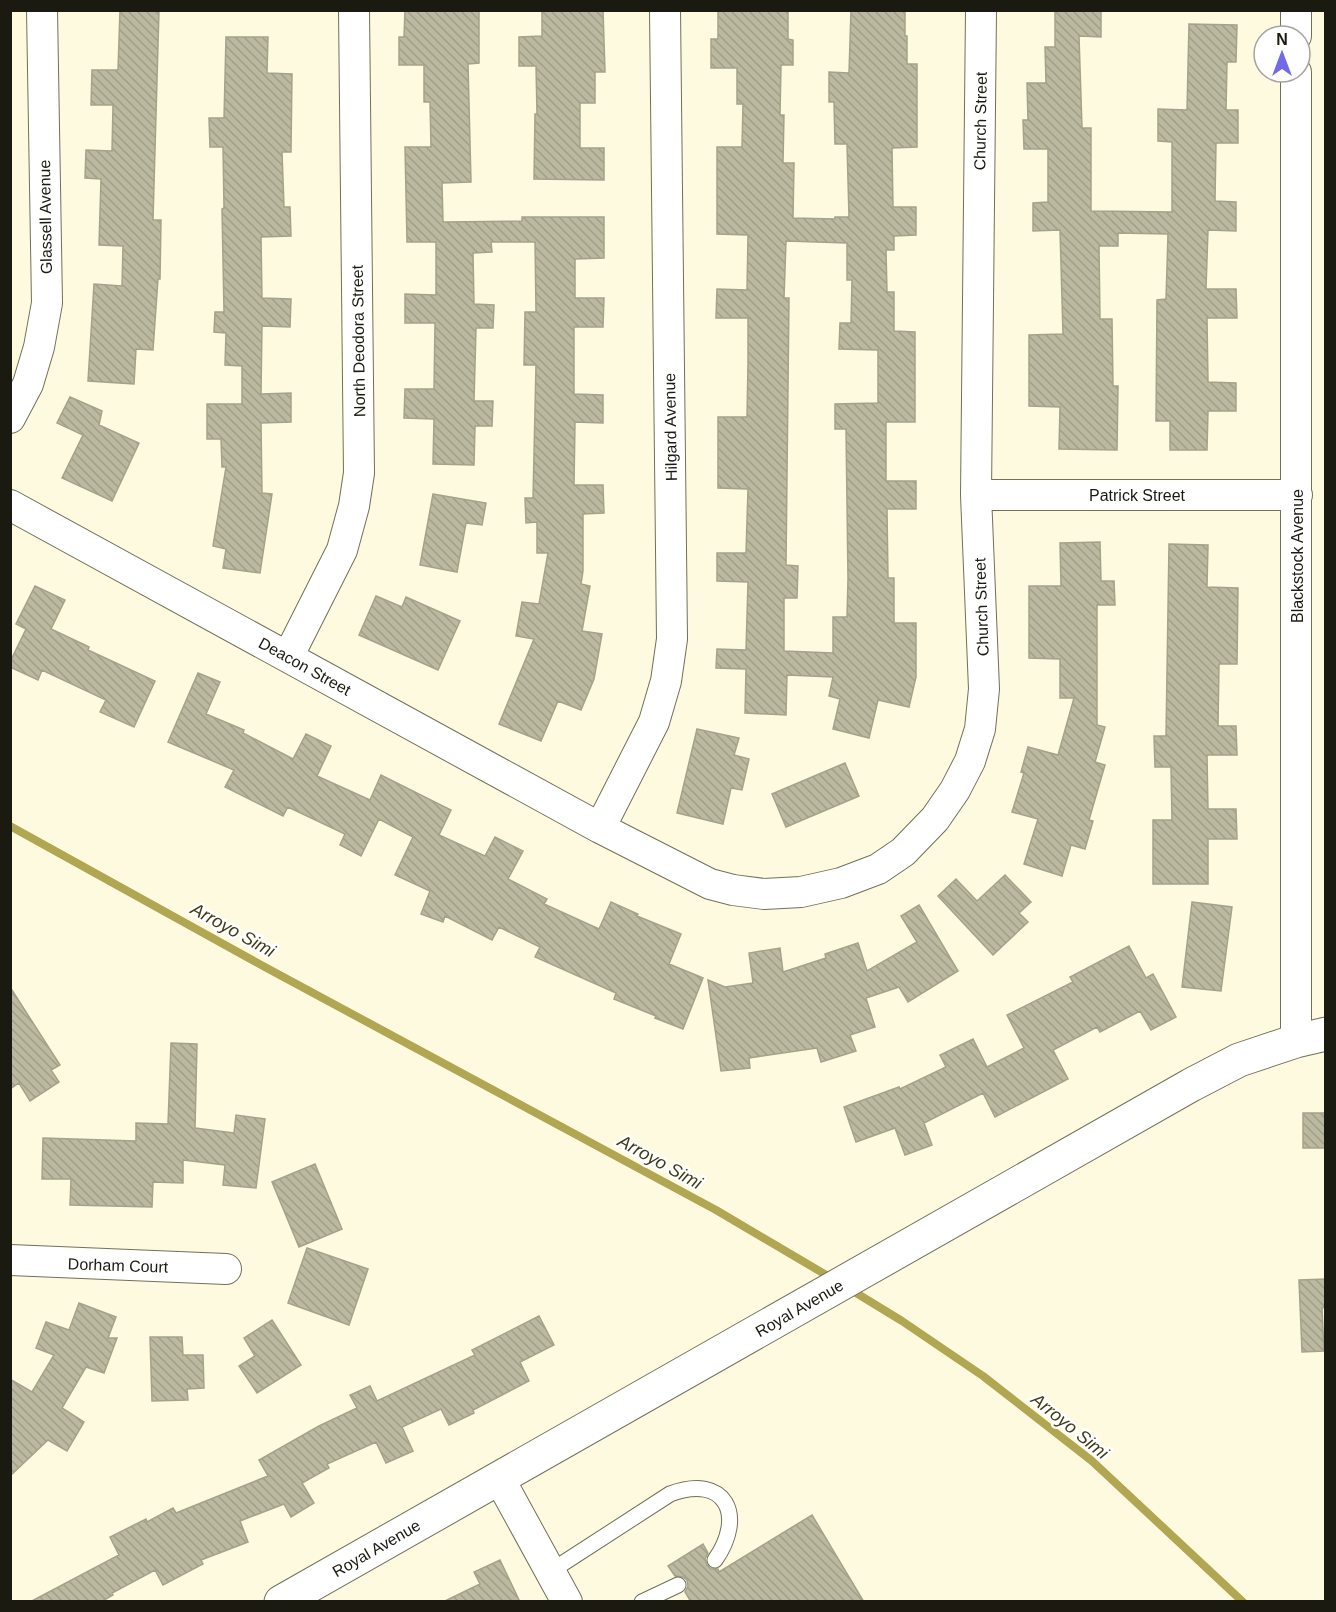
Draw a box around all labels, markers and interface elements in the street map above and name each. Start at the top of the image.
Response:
north arrow [1252,24,1312,84]
text: N [1276,31,1288,48]
street label: Church Street [971,71,990,171]
street label: Glassell Avenue [36,160,55,274]
street label: North Deodora Street [349,264,368,417]
street label: Hilgard Avenue [661,373,680,481]
street label: Patrick Street [1089,487,1186,504]
street label: Blackstock Avenue [1289,489,1306,623]
street label: Church Street [971,557,992,657]
street label: Deacon Street [256,634,354,699]
water label: Arroyo Simi [187,898,279,962]
water label: Arroyo Simi [614,1130,706,1194]
street label: Dorham Court [67,1255,169,1276]
street label: Royal Avenue [752,1276,846,1340]
water label: Arroyo Simi [1027,1388,1113,1464]
street label: Royal Avenue [329,1516,423,1580]

